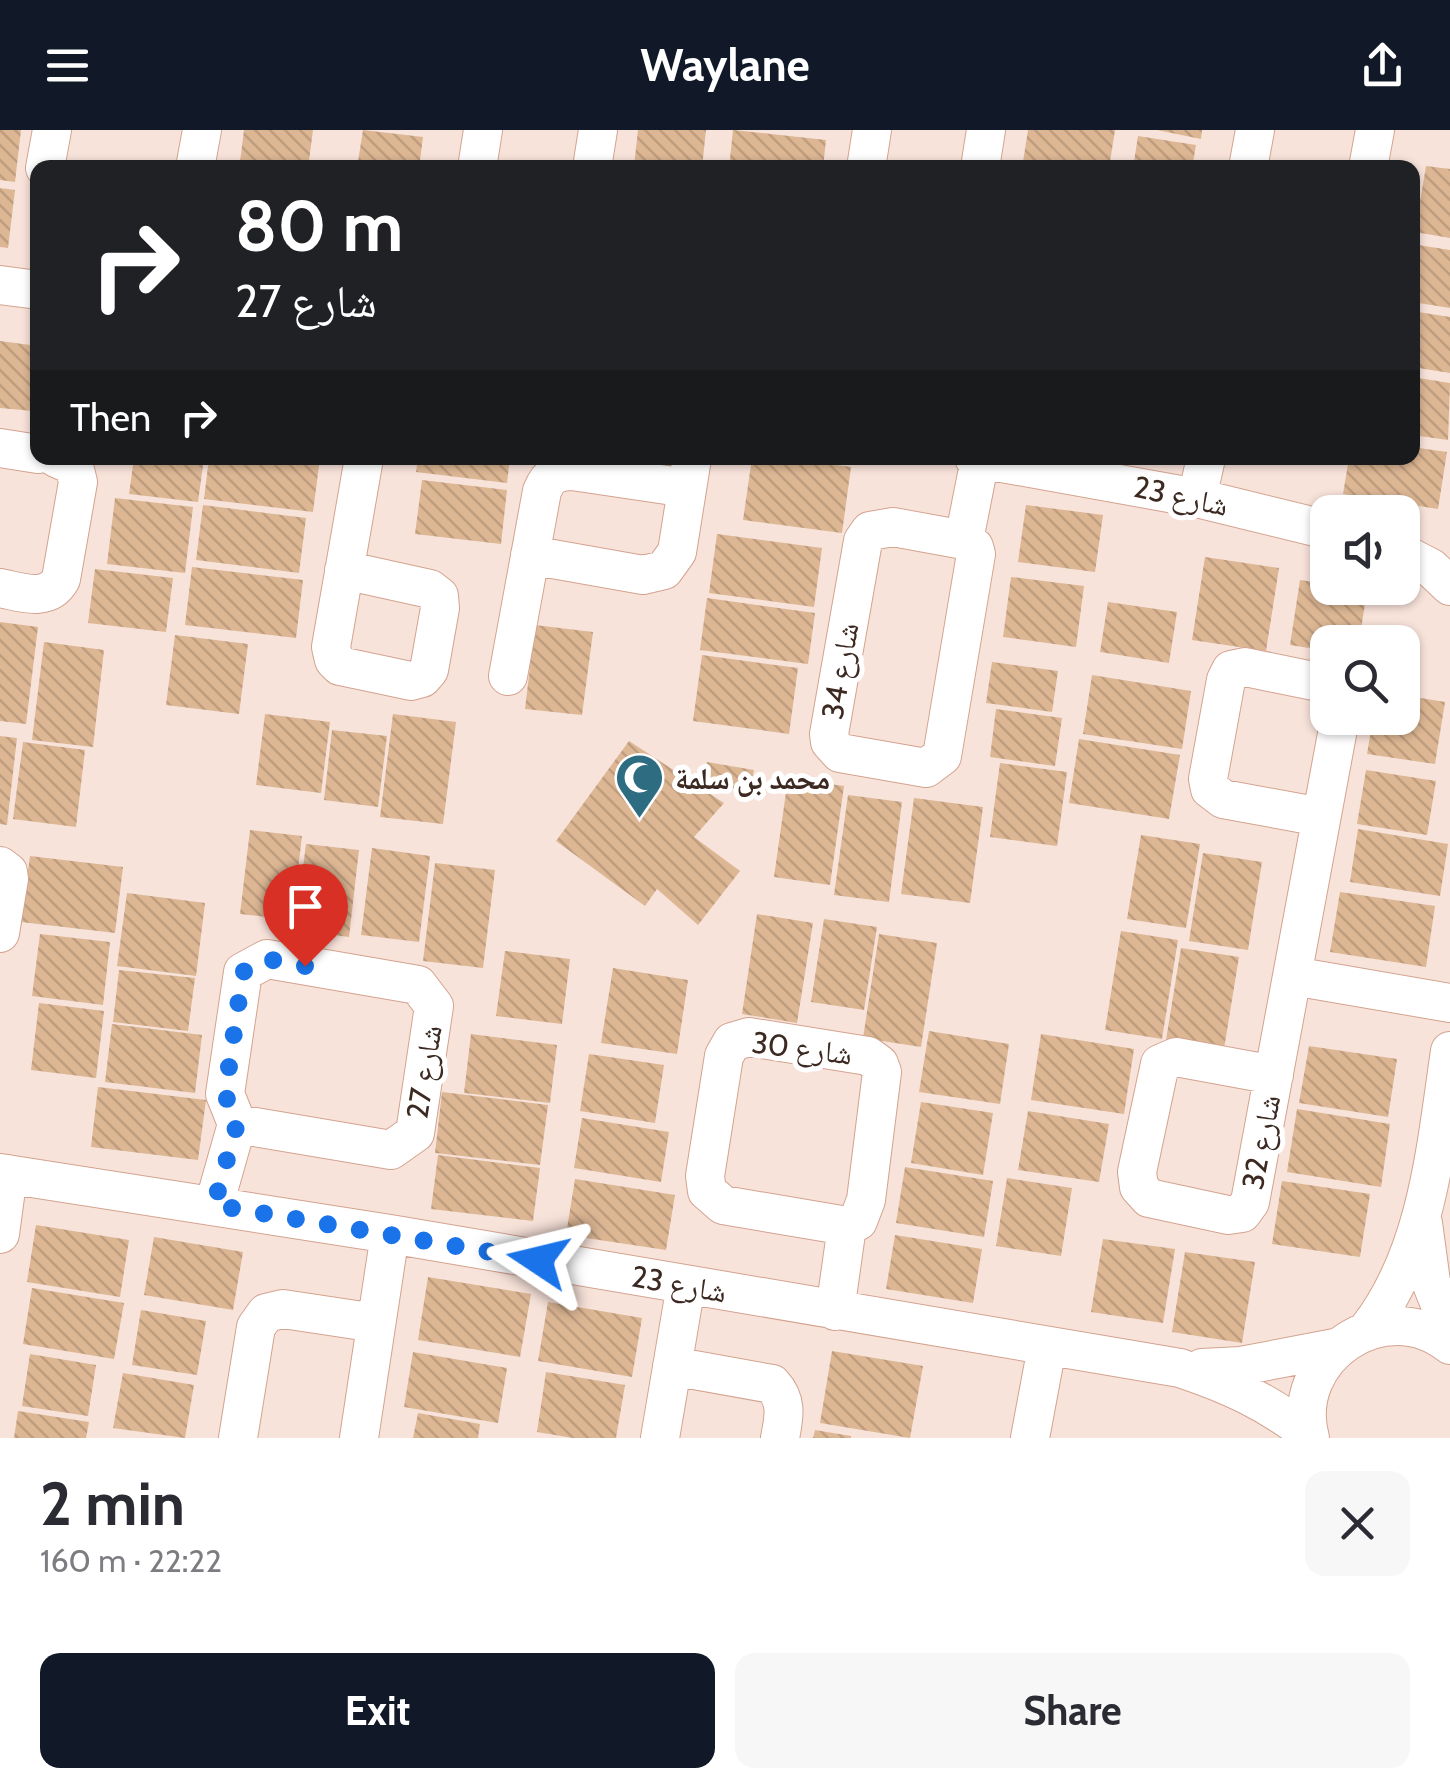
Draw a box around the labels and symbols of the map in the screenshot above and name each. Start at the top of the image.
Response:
street label: شارع 23 [1130,468,1232,525]
street label: شارع 34 [813,620,868,722]
mosque icon: محمد بن سلمة [614,752,666,820]
place label: محمد بن سلمة [675,760,830,797]
pin [263,864,348,967]
street label: شارع 27 [398,1022,451,1122]
street label: شارع 30 [750,1023,854,1074]
street label: شارع 32 [1234,1091,1289,1193]
position arrow [486,1208,590,1312]
street label: شارع 23 [628,1257,729,1312]

